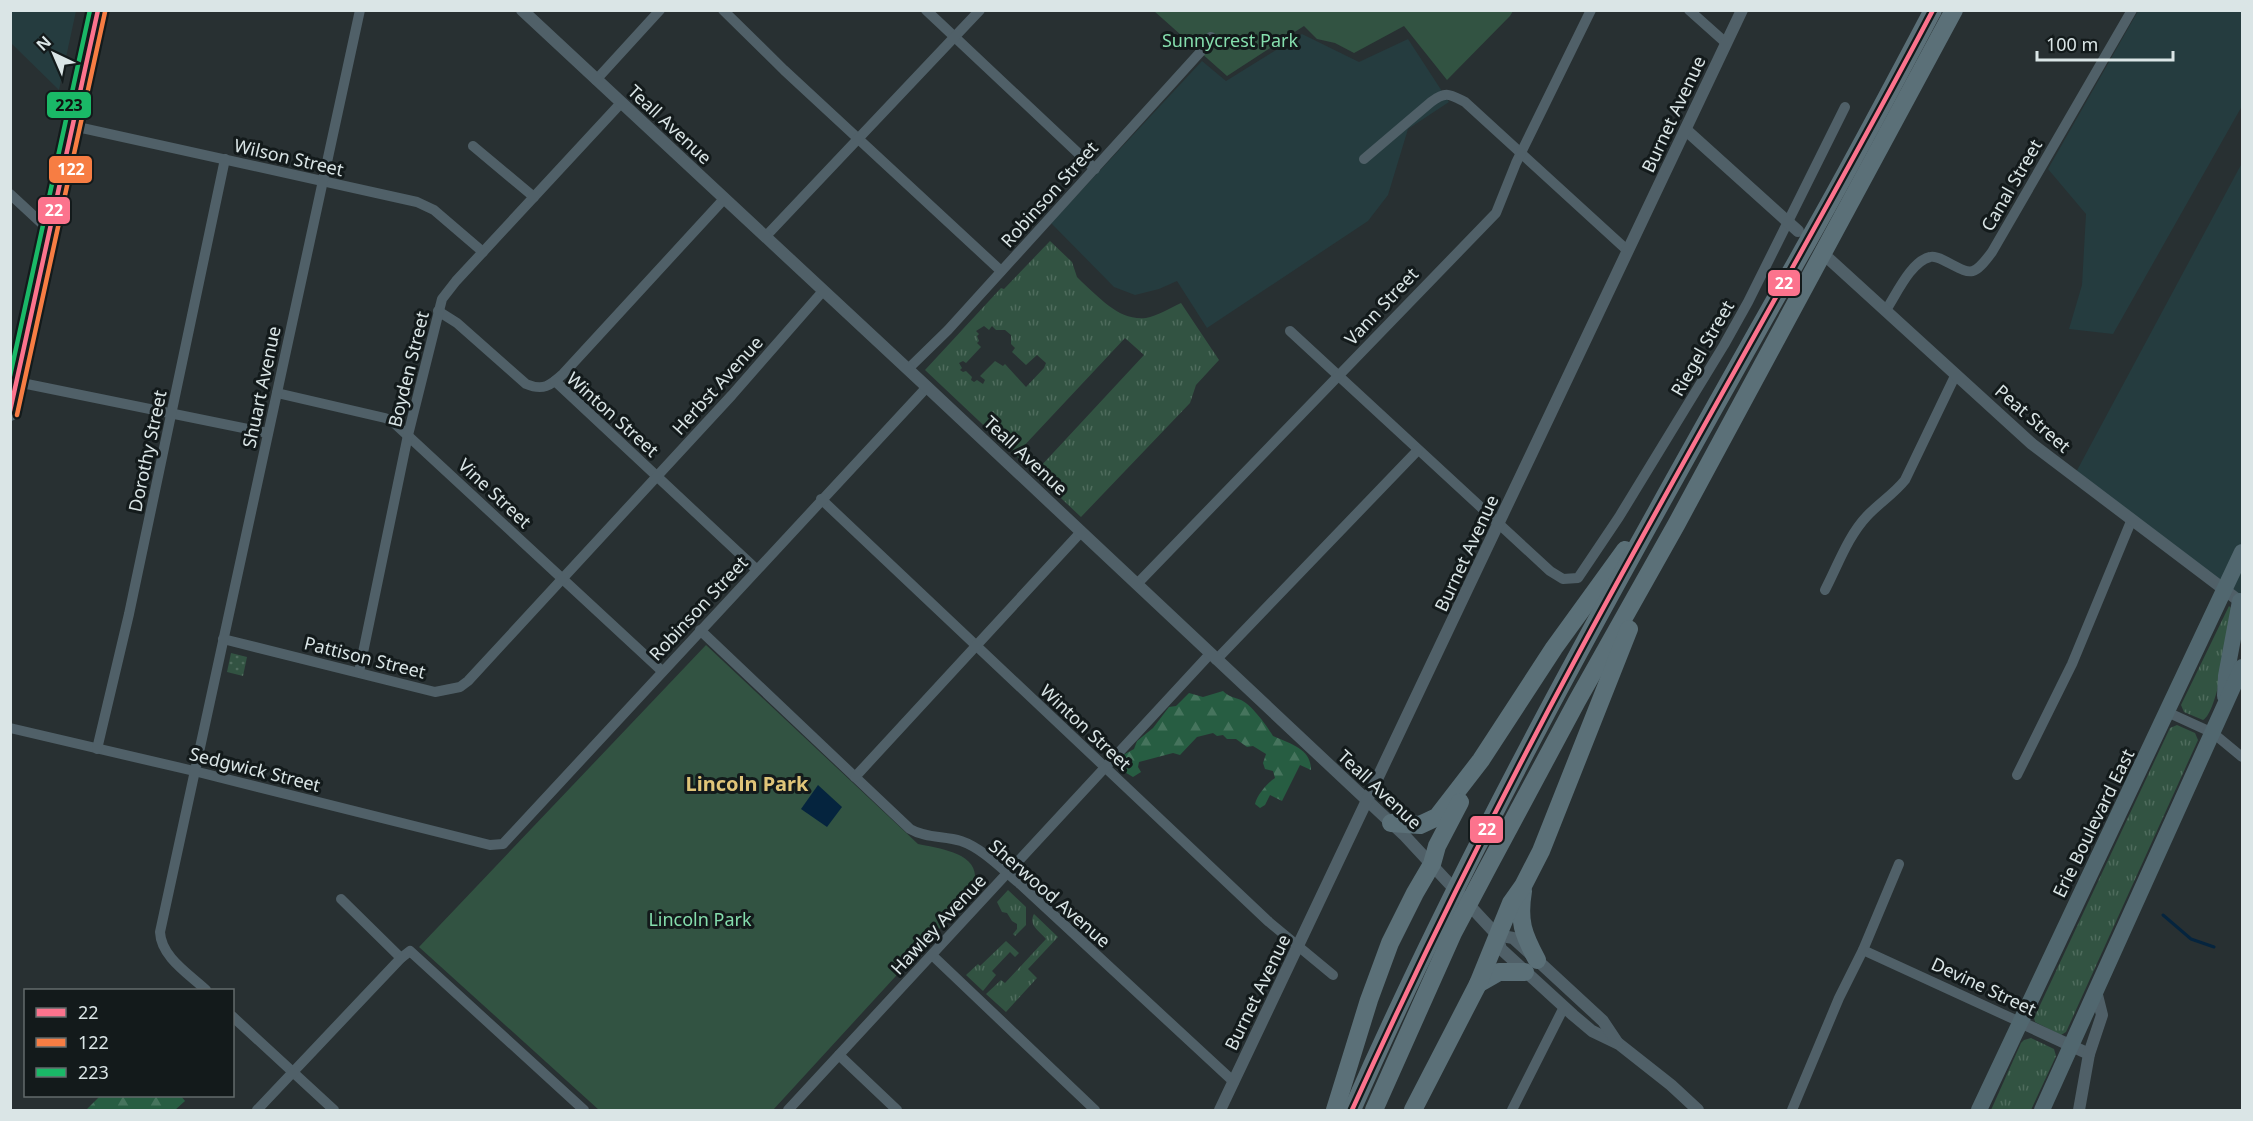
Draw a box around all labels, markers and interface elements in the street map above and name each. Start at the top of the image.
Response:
north arrow [24,24,84,84]
scale bar [2037,24,2174,62]
park label: Sunnycrest Park [1162,28,1298,52]
text: N [31,31,56,56]
text: 100 m [2046,32,2098,56]
street label: Burnet Avenue [1636,52,1710,176]
street label: Teall Avenue [623,79,717,169]
line badge: 223 [46,91,92,119]
text: 223 [55,94,83,116]
street label: Wilson Street [232,133,347,181]
street label: Canal Street [1975,134,2047,235]
street label: Robinson Street [995,136,1103,252]
line badge: 122 [48,155,93,184]
text: 122 [57,158,85,180]
line badge: 22 [37,196,71,225]
text: 22 [45,199,63,221]
street label: Vann Street [1339,262,1423,350]
line badge: 22 [1767,269,1801,297]
text: 22 [1775,272,1793,294]
street label: Riegel Street [1665,295,1739,400]
street label: Boyden Street [382,308,434,429]
street label: Shuart Avenue [236,324,286,450]
street label: Herbst Avenue [666,331,768,439]
street label: Winton Street [562,366,664,462]
street label: Peat Street [1990,379,2076,458]
street label: Dorothy Street [122,388,172,514]
street label: Teall Avenue [979,410,1073,500]
street label: Vine Street [453,453,537,533]
street label: Burnet Avenue [1429,491,1503,615]
street label: Robinson Street [643,550,753,665]
street label: Pattison Street [302,630,429,684]
street label: Winton Street [1035,679,1137,776]
street label: Sedgwick Street [187,741,323,797]
street label: Teall Avenue [1333,744,1427,834]
street label: Erie Boulevard East [2047,744,2140,901]
district label: Lincoln Park [686,770,809,797]
line badge: 22 [1469,815,1504,844]
text: 22 [1478,818,1496,840]
street label: Sherwood Avenue [984,834,1116,952]
street label: Hawley Avenue [885,869,991,979]
park label: Lincoln Park [648,907,752,931]
street label: Burnet Avenue [1219,930,1295,1054]
street label: Devine Street [1928,951,2041,1021]
legend [24,989,234,1097]
text: 22 [78,1000,99,1024]
text: 122 [78,1030,109,1054]
text: 223 [78,1060,109,1084]

